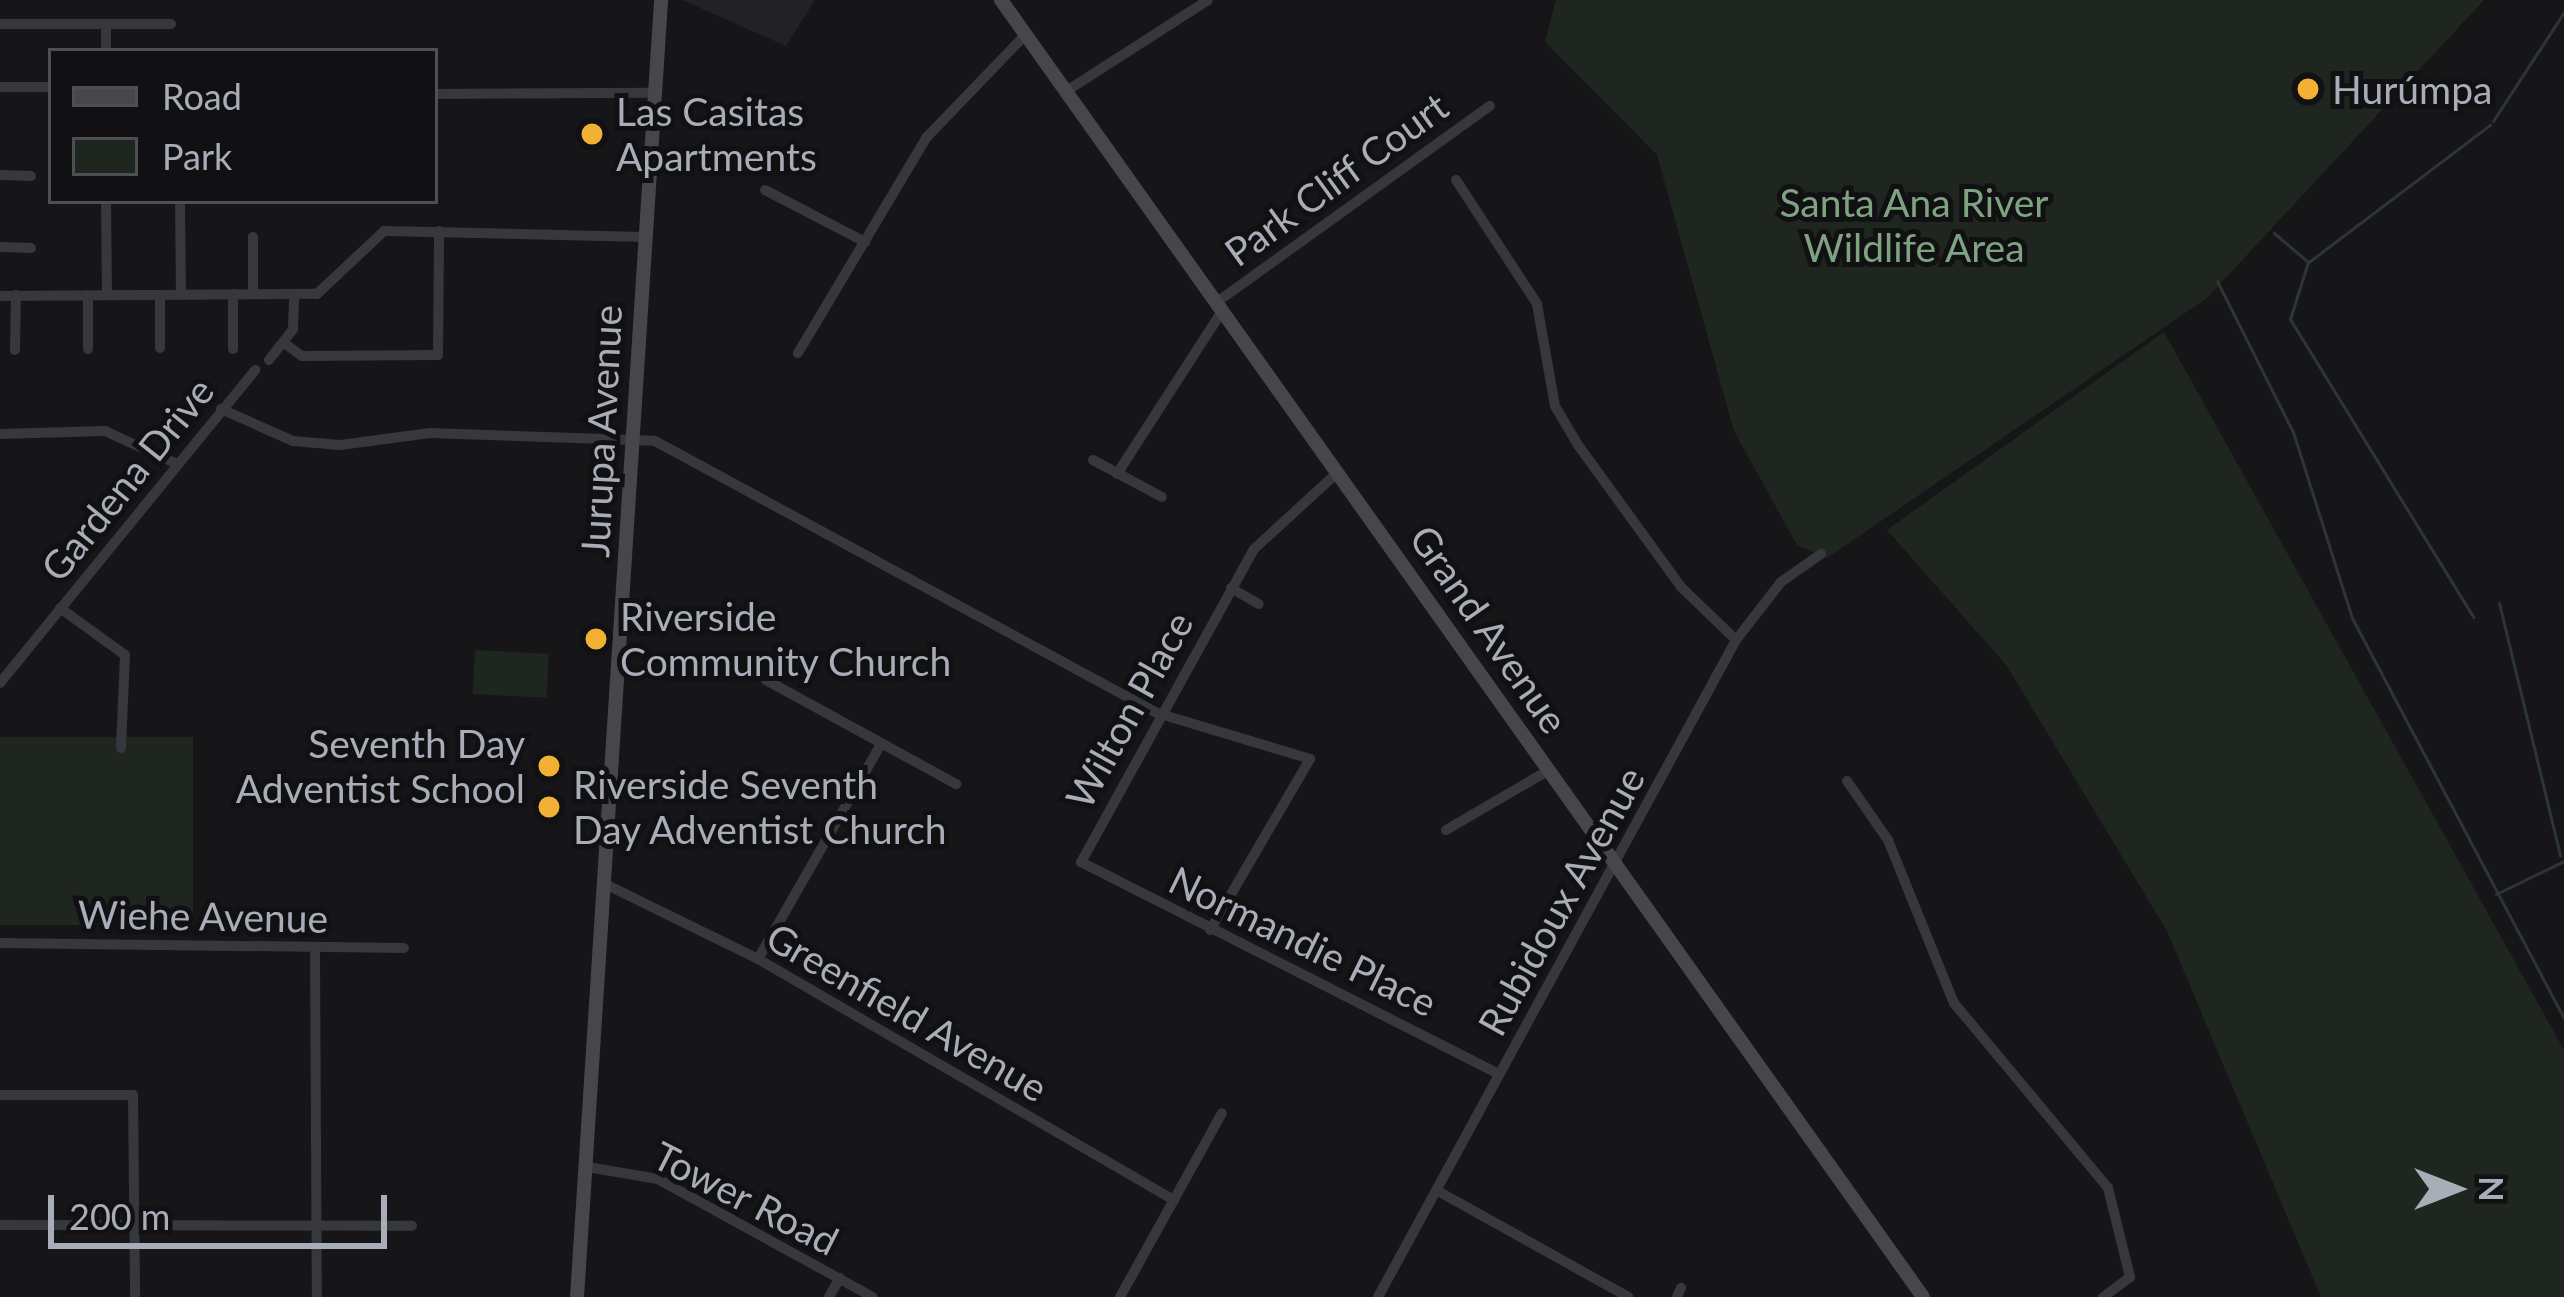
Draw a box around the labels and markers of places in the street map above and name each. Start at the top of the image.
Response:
place label: Hurúmpa [2332,66,2492,112]
marker: Hurúmpa [2295,76,2321,102]
place label: Las Casitas Apartments [616,89,817,180]
marker: Las Casitas Apartments [579,121,605,147]
place label: Riverside Community Church [620,594,952,685]
marker: Riverside Community Church [583,626,609,652]
place label: Seventh Day Adventist School [236,721,525,812]
marker: Seventh Day Adventist School [536,753,562,779]
place label: Riverside Seventh Day Adventist Church [573,762,949,853]
marker: Riverside Seventh Day Adventist Church [536,794,562,820]

